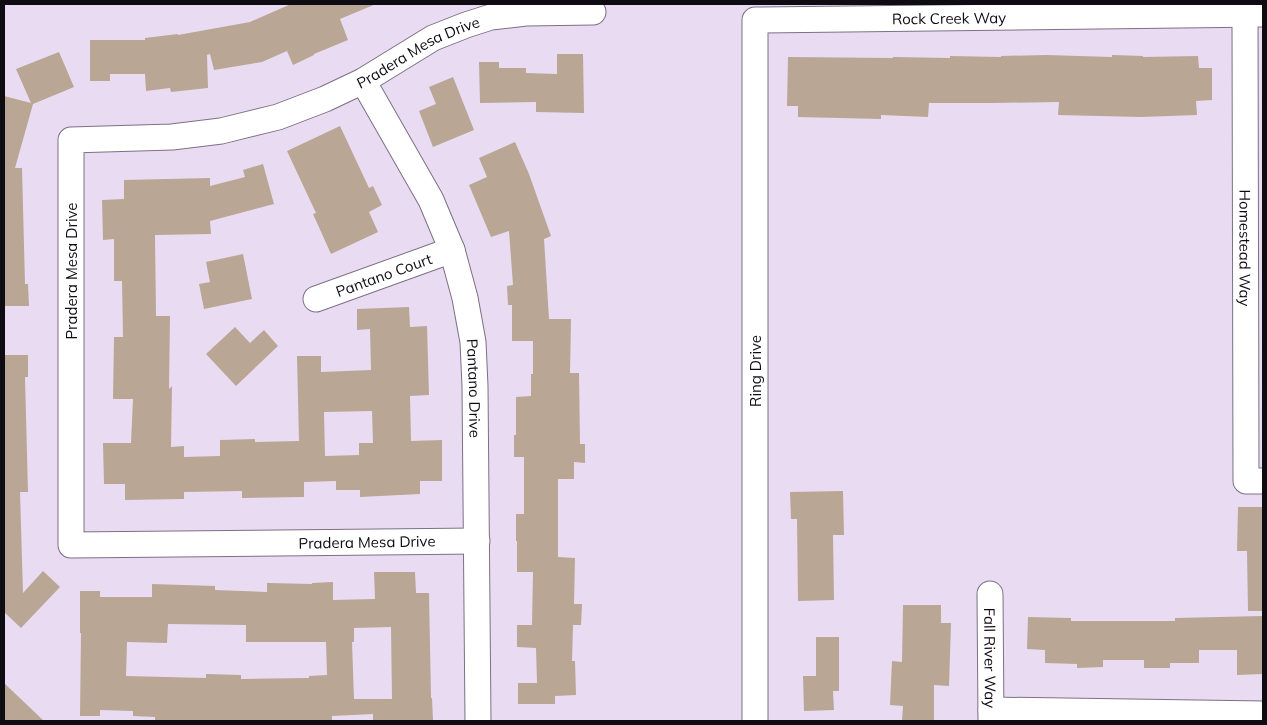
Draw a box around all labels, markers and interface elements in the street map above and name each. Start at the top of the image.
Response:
street label: Rock Creek Way [892,8,1006,28]
street label: Pradera Mesa Drive [353,12,482,92]
street label: Homestead Way [1236,190,1255,306]
street label: Pradera Mesa Drive [62,202,81,340]
street label: Pantano Court [333,249,434,301]
street label: Ring Drive [746,335,765,407]
street label: Pantano Drive [463,338,485,438]
street label: Pradera Mesa Drive [298,531,436,553]
street label: Fall River Way [981,608,1000,708]

